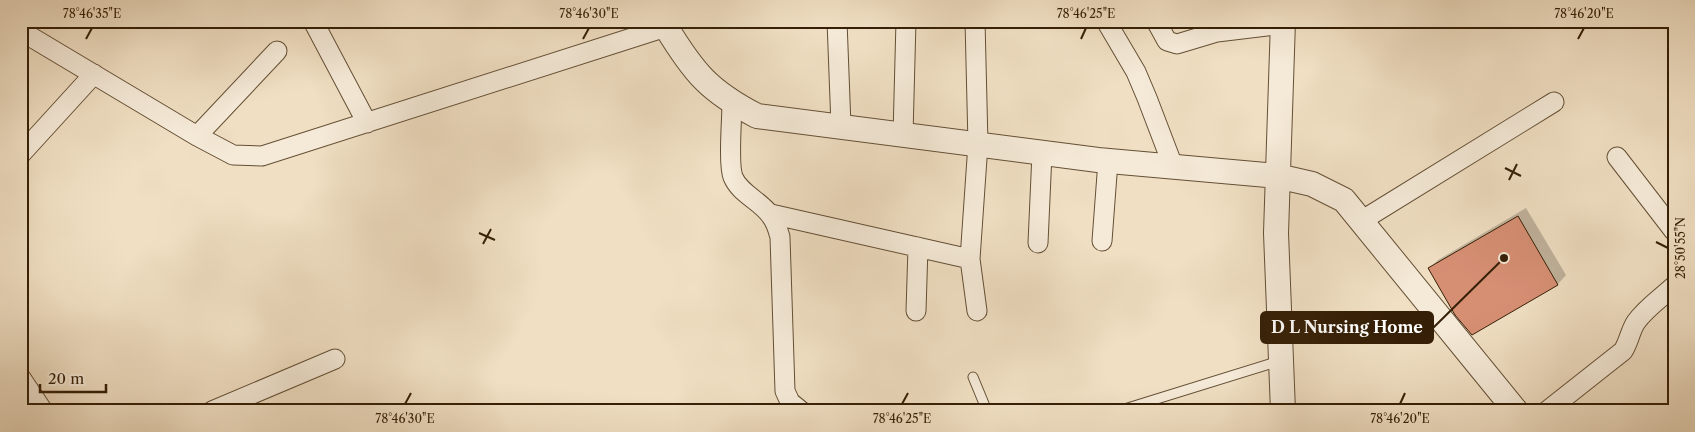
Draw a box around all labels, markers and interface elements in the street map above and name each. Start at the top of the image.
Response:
text: 78°46'35"E [63,6,121,21]
text: 78°46'30"E [559,6,619,21]
text: 78°46'25"E [1057,6,1115,21]
text: 78°46'20"E [1554,6,1614,21]
text: 28°50'55"N [1673,217,1688,279]
callout: D L Nursing Home [1261,312,1433,343]
text: D L Nursing Home [1271,317,1423,337]
scale bar [40,362,106,394]
text: 20 m [48,369,84,388]
text: 78°46'30"E [375,411,435,426]
text: 78°46'25"E [873,411,931,426]
text: 78°46'20"E [1370,411,1430,426]

